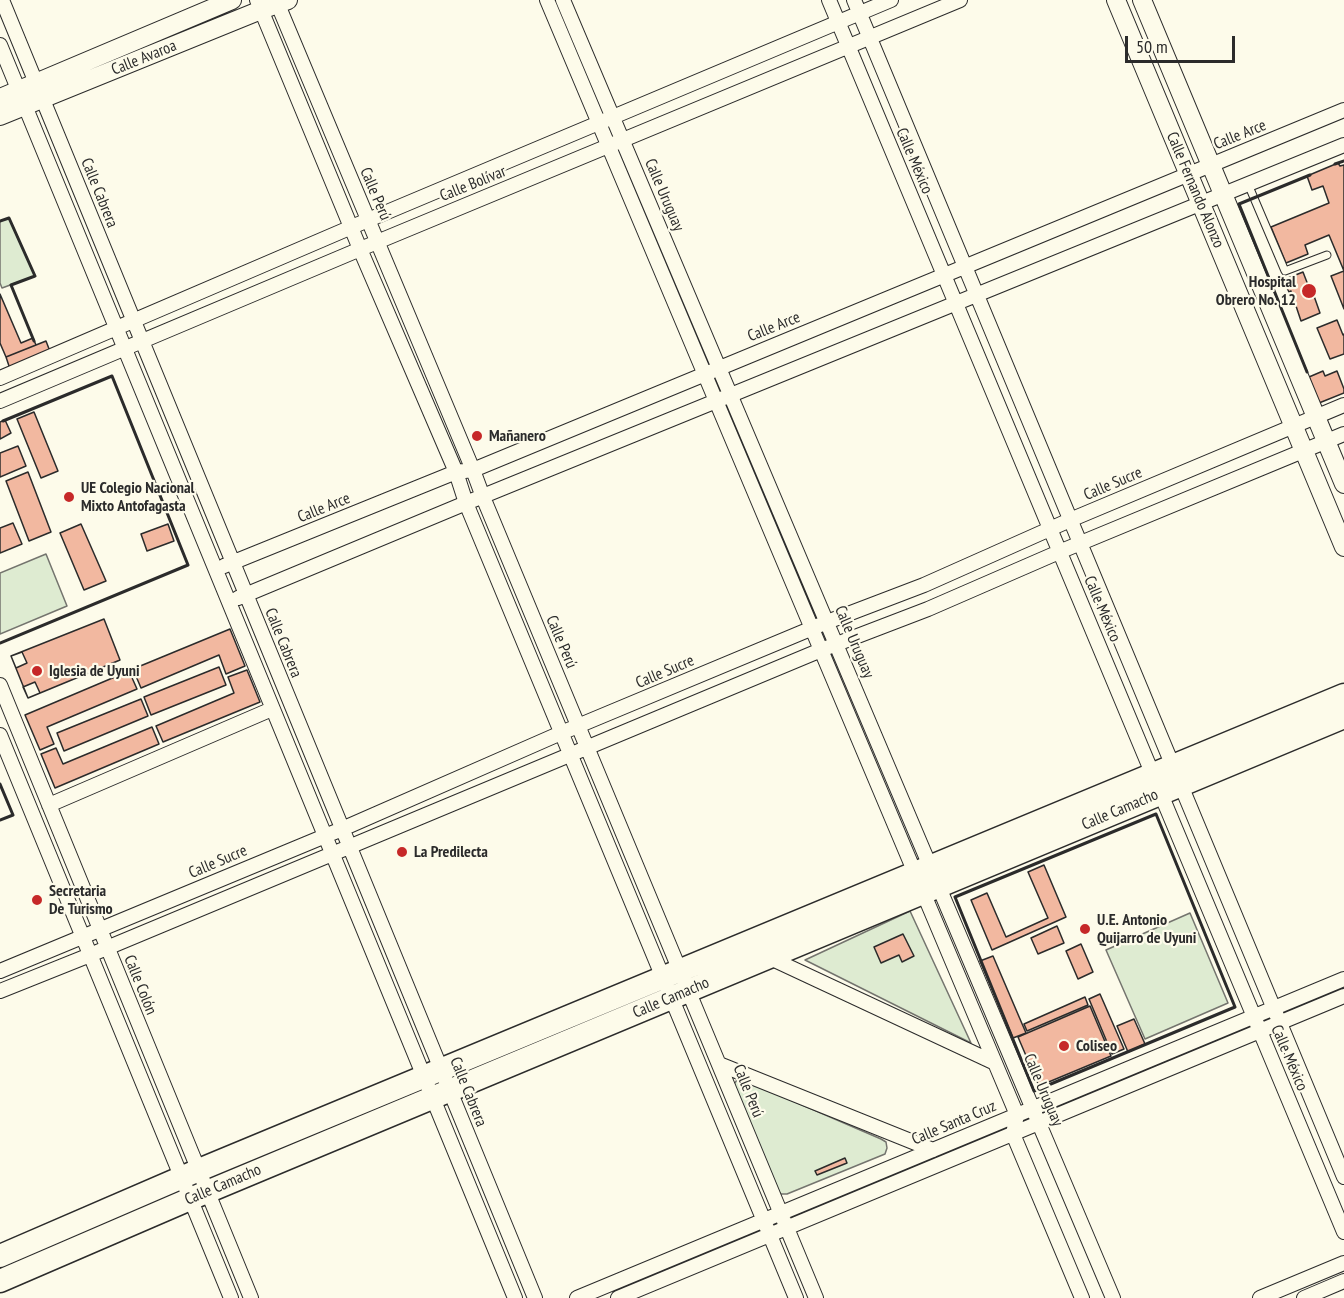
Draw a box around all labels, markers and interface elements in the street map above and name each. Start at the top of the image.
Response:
scale bar [1128,24,1238,62]
text: 50 m [1136,35,1168,58]
street label: Calle Avaroa [109,36,179,80]
street label: Calle Arce [1211,116,1269,154]
street label: Calle México [892,125,936,197]
street label: Calle Fernando Alonzo [1162,129,1228,251]
street label: Calle Cabrera [76,155,122,231]
street label: Calle Uruguay [640,156,688,234]
street label: Calle Bolívar [437,162,509,206]
street label: Calle Perú [355,165,395,223]
place label: Hospital Obrero No. 12 [1216,272,1296,310]
marker: Hospital Obrero No. 12 [1300,282,1318,300]
street label: Calle Arce [745,308,803,346]
place label: Mañanero [489,426,546,446]
marker: Mañanero [470,429,484,443]
street label: Calle Sucre [1081,463,1145,505]
place label: UE Colegio Nacional Mixto Antofagasta [81,478,194,516]
street label: Calle Arce [295,489,353,527]
marker: UE Colegio Nacional Mixto Antofagasta [62,490,76,504]
street label: Calle México [1080,573,1124,645]
street label: Calle Uruguay [830,603,878,681]
street label: Calle Cabrera [260,605,306,681]
street label: Calle Perú [541,613,581,671]
street label: Calle Sucre [633,651,697,693]
place label: Iglesia de Uyuni [49,661,140,681]
marker: Iglesia de Uyuni [30,664,44,678]
street label: Calle Camacho [1079,785,1161,835]
street label: Calle Sucre [186,841,250,883]
place label: La Predilecta [414,842,488,862]
marker: La Predilecta [395,845,409,859]
place label: Secretaria De Turismo [49,881,113,919]
marker: Secretaria De Turismo [30,893,44,907]
place label: U.E. Antonio Quijarro de Uyuni [1097,910,1196,948]
marker: U.E. Antonio Quijarro de Uyuni [1078,922,1092,936]
street label: Calle Colón [119,952,161,1018]
street label: Calle Camacho [630,973,712,1023]
street label: Calle México [1267,1022,1311,1094]
place label: Coliseo [1076,1036,1117,1056]
marker: Coliseo [1057,1039,1071,1053]
street label: Calle Uruguay [1019,1051,1067,1129]
street label: Calle Cabrera [445,1054,491,1130]
street label: Calle Perú [729,1062,767,1120]
street label: Calle Santa Cruz [909,1097,999,1149]
street label: Calle Camacho [182,1160,264,1210]

